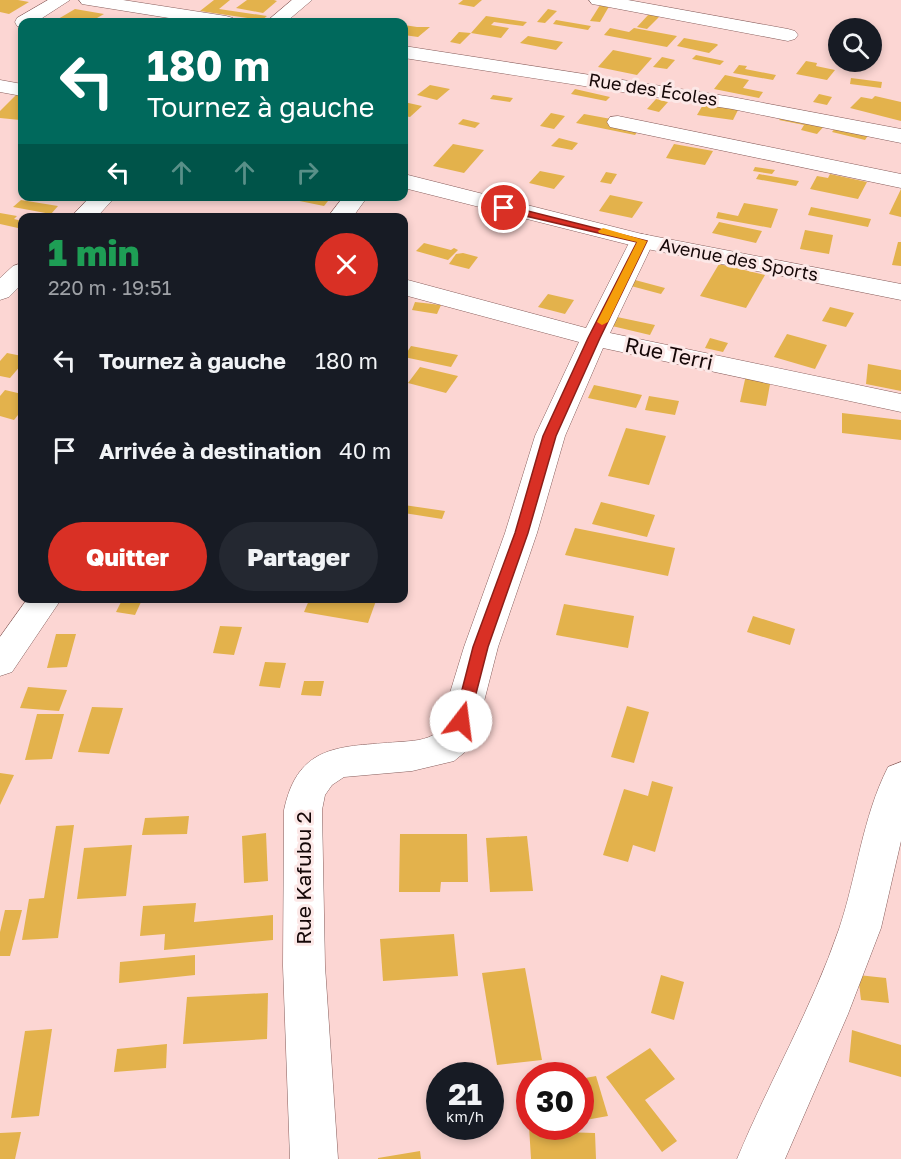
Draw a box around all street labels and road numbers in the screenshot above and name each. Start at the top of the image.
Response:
street label: Rue des Écoles [587,68,719,110]
street label: Avenue des Sports [658,233,820,285]
street label: Rue Terri [623,331,716,375]
street label: Rue Kafubu 2 [290,811,316,945]

